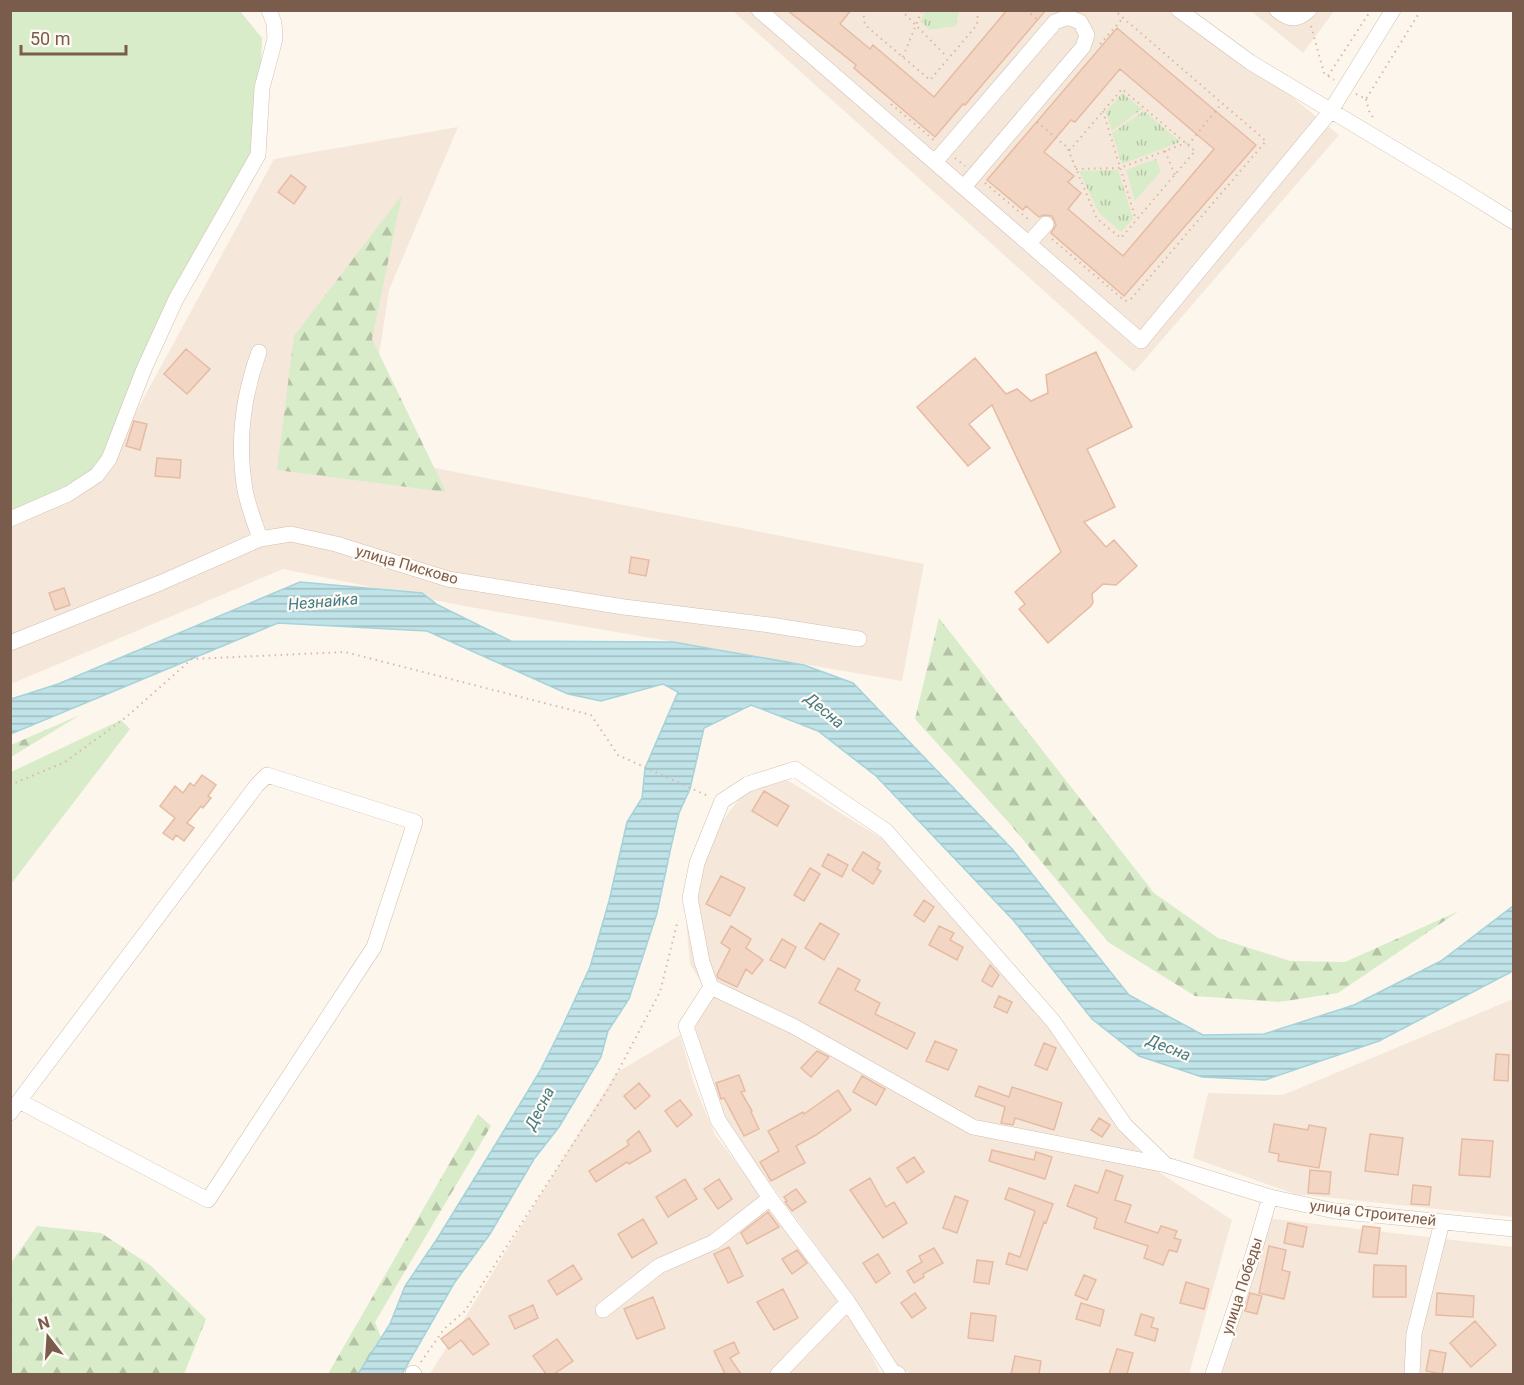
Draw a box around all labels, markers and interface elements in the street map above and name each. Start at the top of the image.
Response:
scale bar [21,18,126,56]
text: 50 m [30,28,70,49]
street label: улица Писково [354,542,460,588]
water label: Незнайка [287,589,359,614]
water label: Десна [800,688,848,732]
water label: Десна [1143,1030,1193,1065]
water label: Десна [520,1084,558,1134]
street label: улица Строителей [1309,1196,1437,1230]
street label: улица Победы [1218,1235,1266,1337]
north arrow [18,1307,78,1367]
text: N [36,1312,52,1334]

